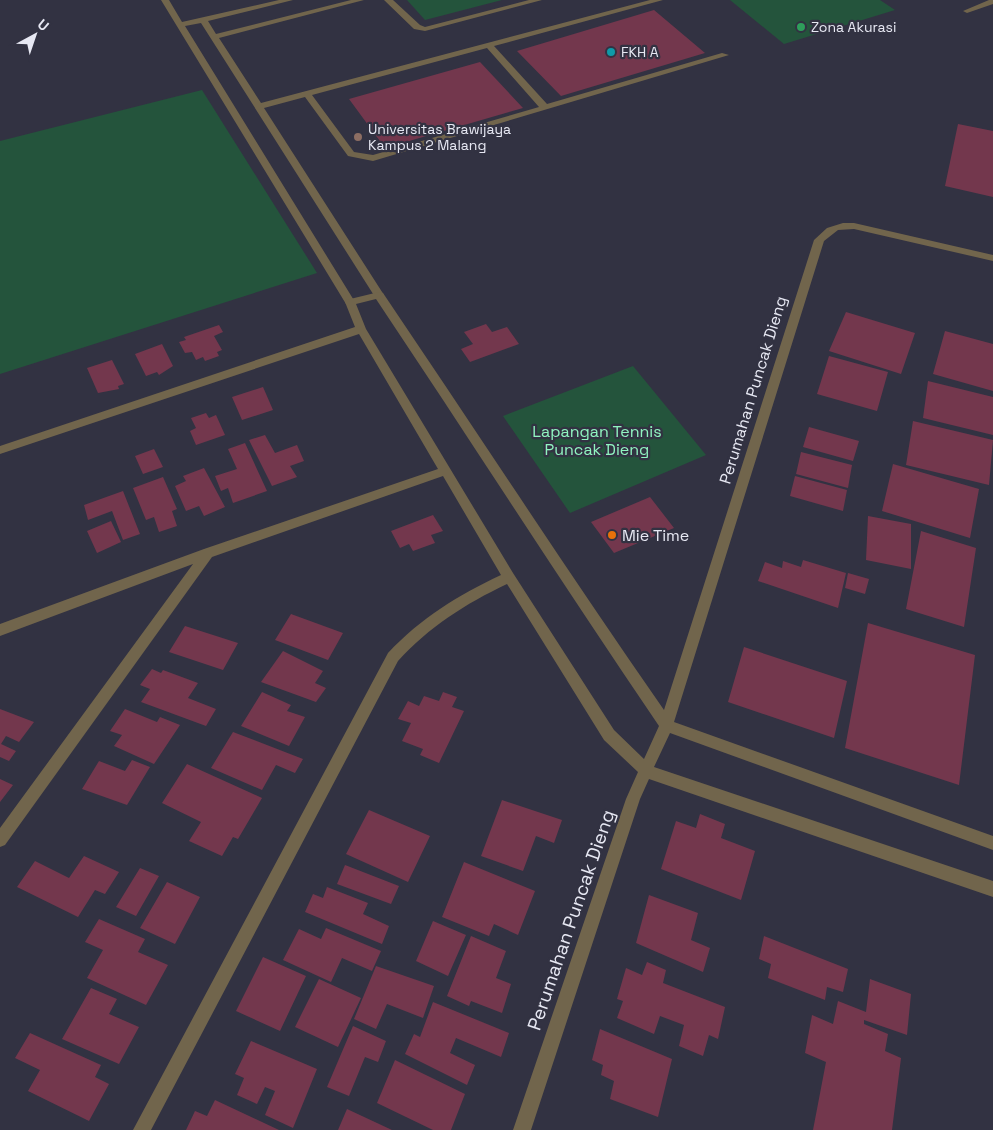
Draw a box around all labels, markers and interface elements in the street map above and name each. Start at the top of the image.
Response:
north arrow [10,10,60,60]
text: U [34,15,53,35]
place label: Zona Akurasi [811,18,896,36]
marker: Zona Akurasi [795,21,807,33]
place label: FKH A [621,43,659,61]
marker: FKH A [605,46,617,58]
place label: Universitas Brawijaya Kampus 2 Malang [368,120,511,154]
marker: Universitas Brawijaya Kampus 2 Malang [352,131,364,143]
street label: Perumahan Puncak Dieng [714,294,792,486]
park label: Lapangan Tennis Puncak Dieng [532,421,662,460]
place label: Mie Time [622,525,689,546]
marker: Mie Time [606,529,618,541]
street label: Perumahan Puncak Dieng [521,806,621,1034]

